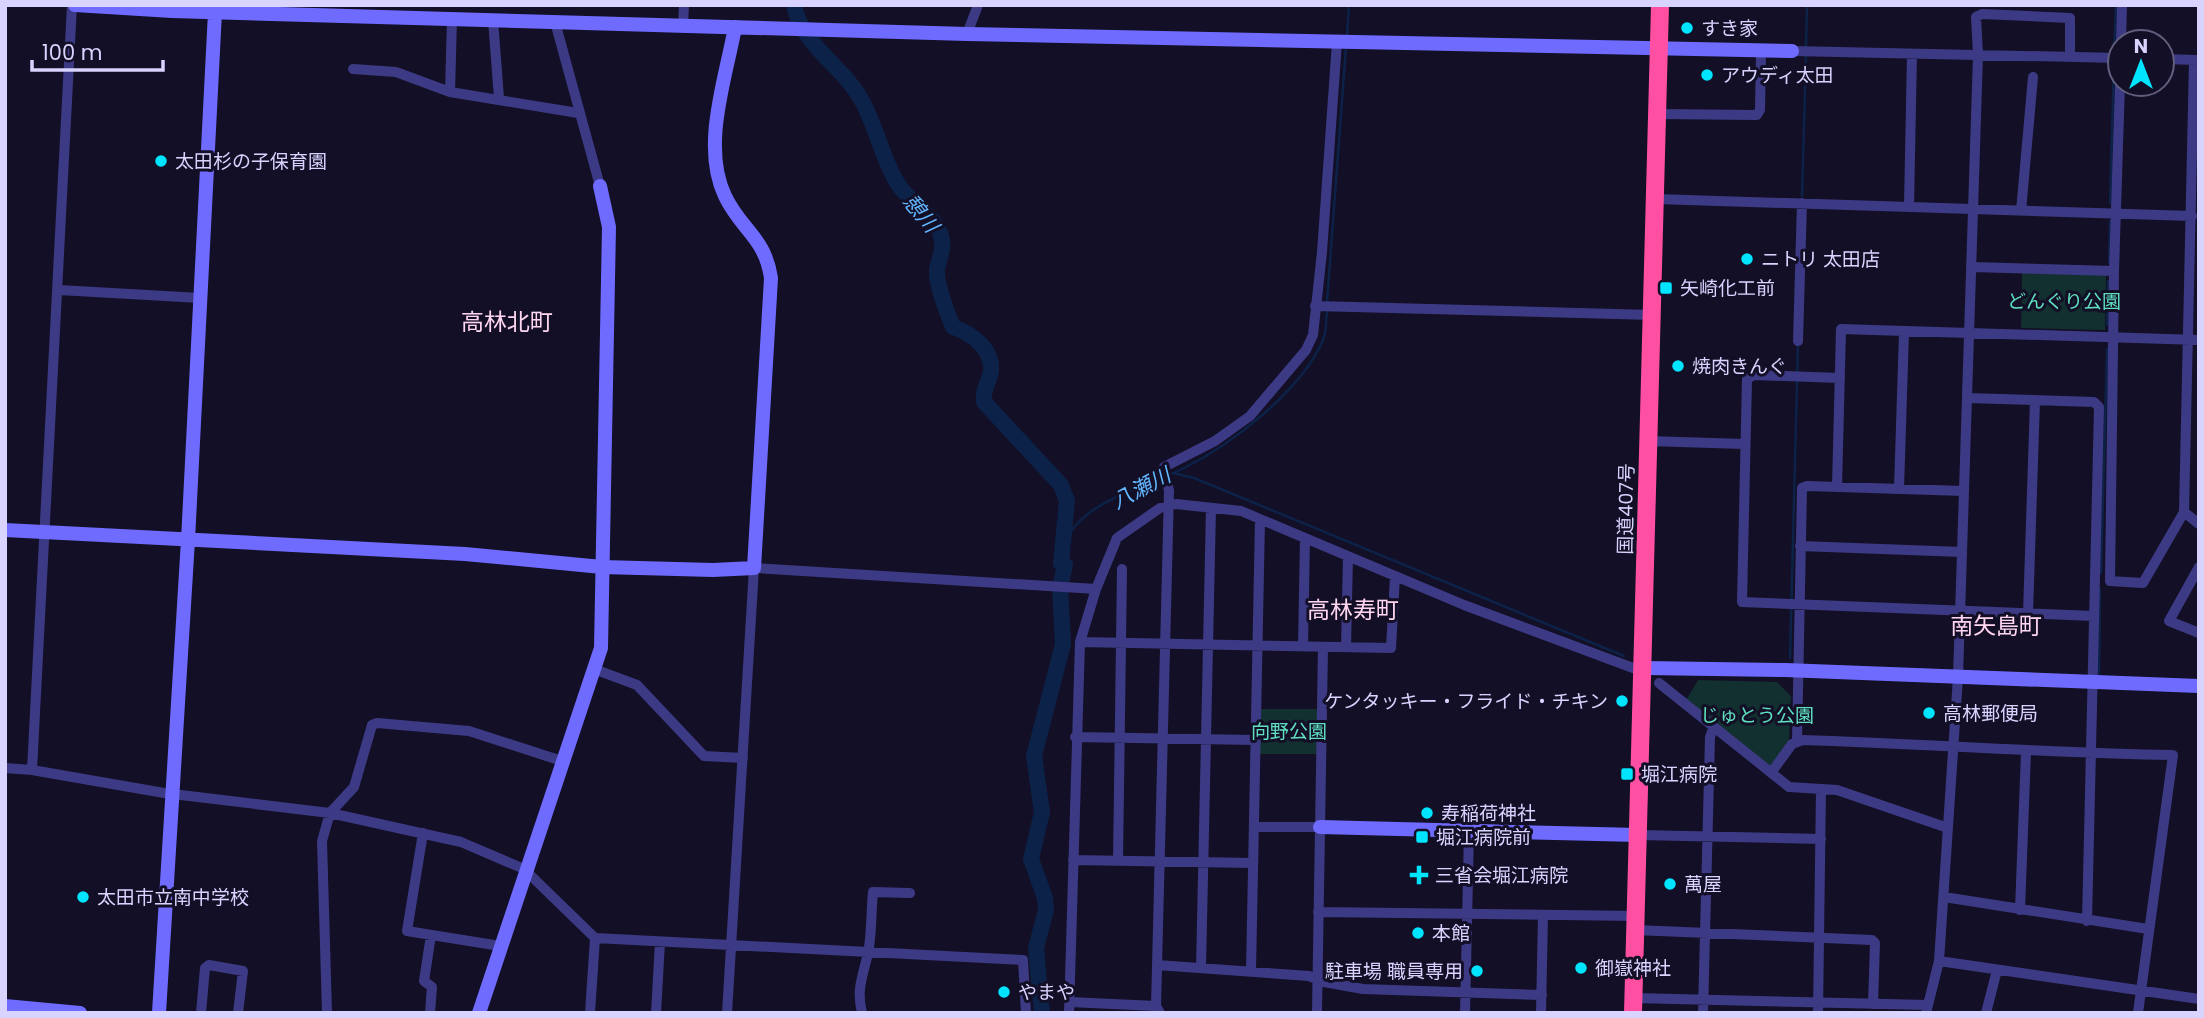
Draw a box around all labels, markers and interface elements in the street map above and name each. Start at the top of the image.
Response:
place label: すき家 [1701,15,1758,42]
marker: すき家 [1679,20,1695,36]
scale bar [32,28,163,72]
north arrow [2106,28,2176,98]
text: N [2134,33,2148,60]
text: 100 m [42,38,102,67]
place label: アウディ太田 [1721,62,1834,89]
marker: アウディ太田 [1699,67,1715,83]
place label: 太田杉の子保育園 [175,148,327,175]
marker: 太田杉の子保育園 [153,153,169,169]
water label: 憩川 [897,188,947,240]
place label: ニトリ 太田店 [1761,246,1880,273]
marker: ニトリ 太田店 [1739,251,1755,267]
place label: 矢崎化工前 [1680,275,1775,302]
marker: 矢崎化工前 [1658,280,1674,296]
park label: どんぐり公園 [2007,288,2121,315]
district label: 高林北町 [461,306,553,338]
place label: 焼肉きんぐ [1692,353,1787,380]
marker: 焼肉きんぐ [1670,358,1686,374]
water label: 八瀬川 [1106,459,1177,516]
street label: 国道407号 [1612,463,1640,555]
district label: 高林寿町 [1307,594,1399,626]
district label: 南矢島町 [1950,610,2042,642]
place label: ケンタッキー・フライド・チキン [1324,688,1608,715]
marker: ケンタッキー・フライド・チキン [1614,693,1630,709]
place label: 高林郵便局 [1943,700,2038,727]
park label: じゅとう公園 [1700,702,1814,729]
marker: 高林郵便局 [1921,705,1937,721]
park label: 向野公園 [1251,718,1327,745]
place label: 堀江病院 [1641,761,1717,788]
marker: 堀江病院 [1619,766,1635,782]
place label: 寿稲荷神社 [1441,800,1536,827]
marker: 寿稲荷神社 [1419,805,1435,821]
place label: 堀江病院前 [1436,824,1531,851]
marker: 堀江病院前 [1414,829,1430,845]
place label: 三省会堀江病院 [1435,862,1568,889]
marker: 三省会堀江病院 [1409,865,1429,885]
place label: 萬屋 [1684,871,1722,898]
marker: 萬屋 [1662,876,1678,892]
place label: 太田市立南中学校 [97,884,249,911]
marker: 太田市立南中学校 [75,889,91,905]
place label: 本館 [1432,920,1470,947]
marker: 本館 [1410,925,1426,941]
place label: 御嶽神社 [1595,955,1671,982]
place label: 駐車場 職員専用 [1325,958,1463,985]
marker: 御嶽神社 [1573,960,1589,976]
marker: 駐車場 職員専用 [1469,963,1485,979]
place label: やまや [1018,979,1075,1006]
marker: やまや [996,984,1012,1000]

